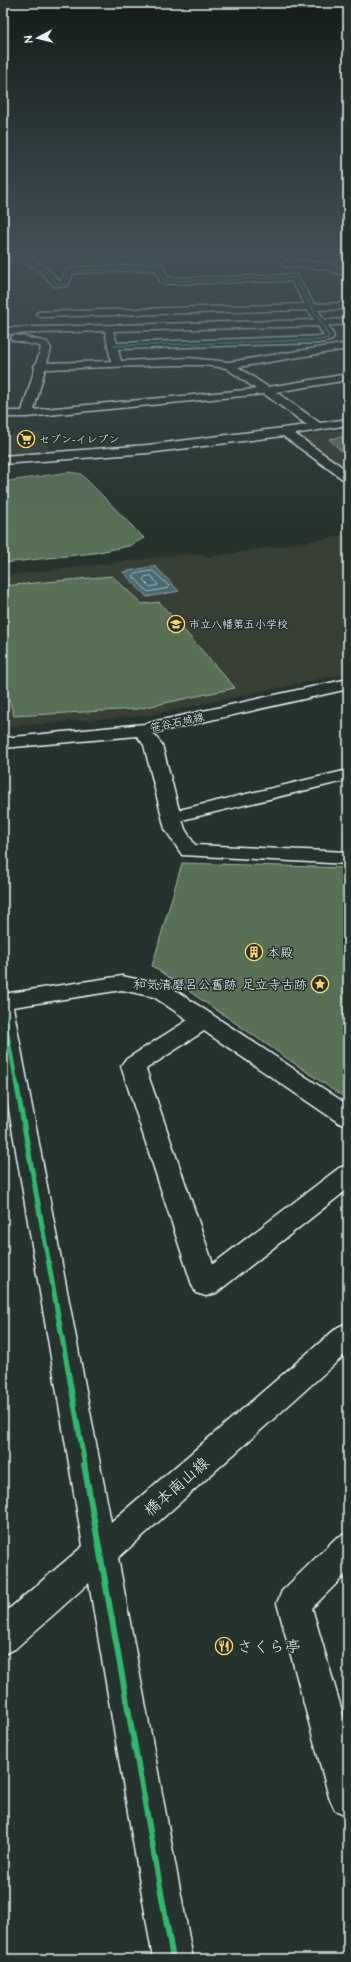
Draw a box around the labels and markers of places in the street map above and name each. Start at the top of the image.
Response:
supermarket icon: セブン-イレブン [16,429,36,449]
place label: セブン-イレブン [39,432,119,447]
school or university icon: 市立八幡第五小学校 [166,614,186,634]
place label: 市立八幡第五小学校 [189,617,288,632]
building icon: 本殿 [244,942,264,962]
place label: 本殿 [267,944,293,962]
place icon: 和気清磨呂公舊跡 足立寺古跡 [310,974,330,994]
place label: 和気清磨呂公舊跡 足立寺古跡 [133,976,307,994]
restaurant icon: さくら亭 [214,1636,234,1656]
place label: さくら亭 [237,1636,301,1658]

